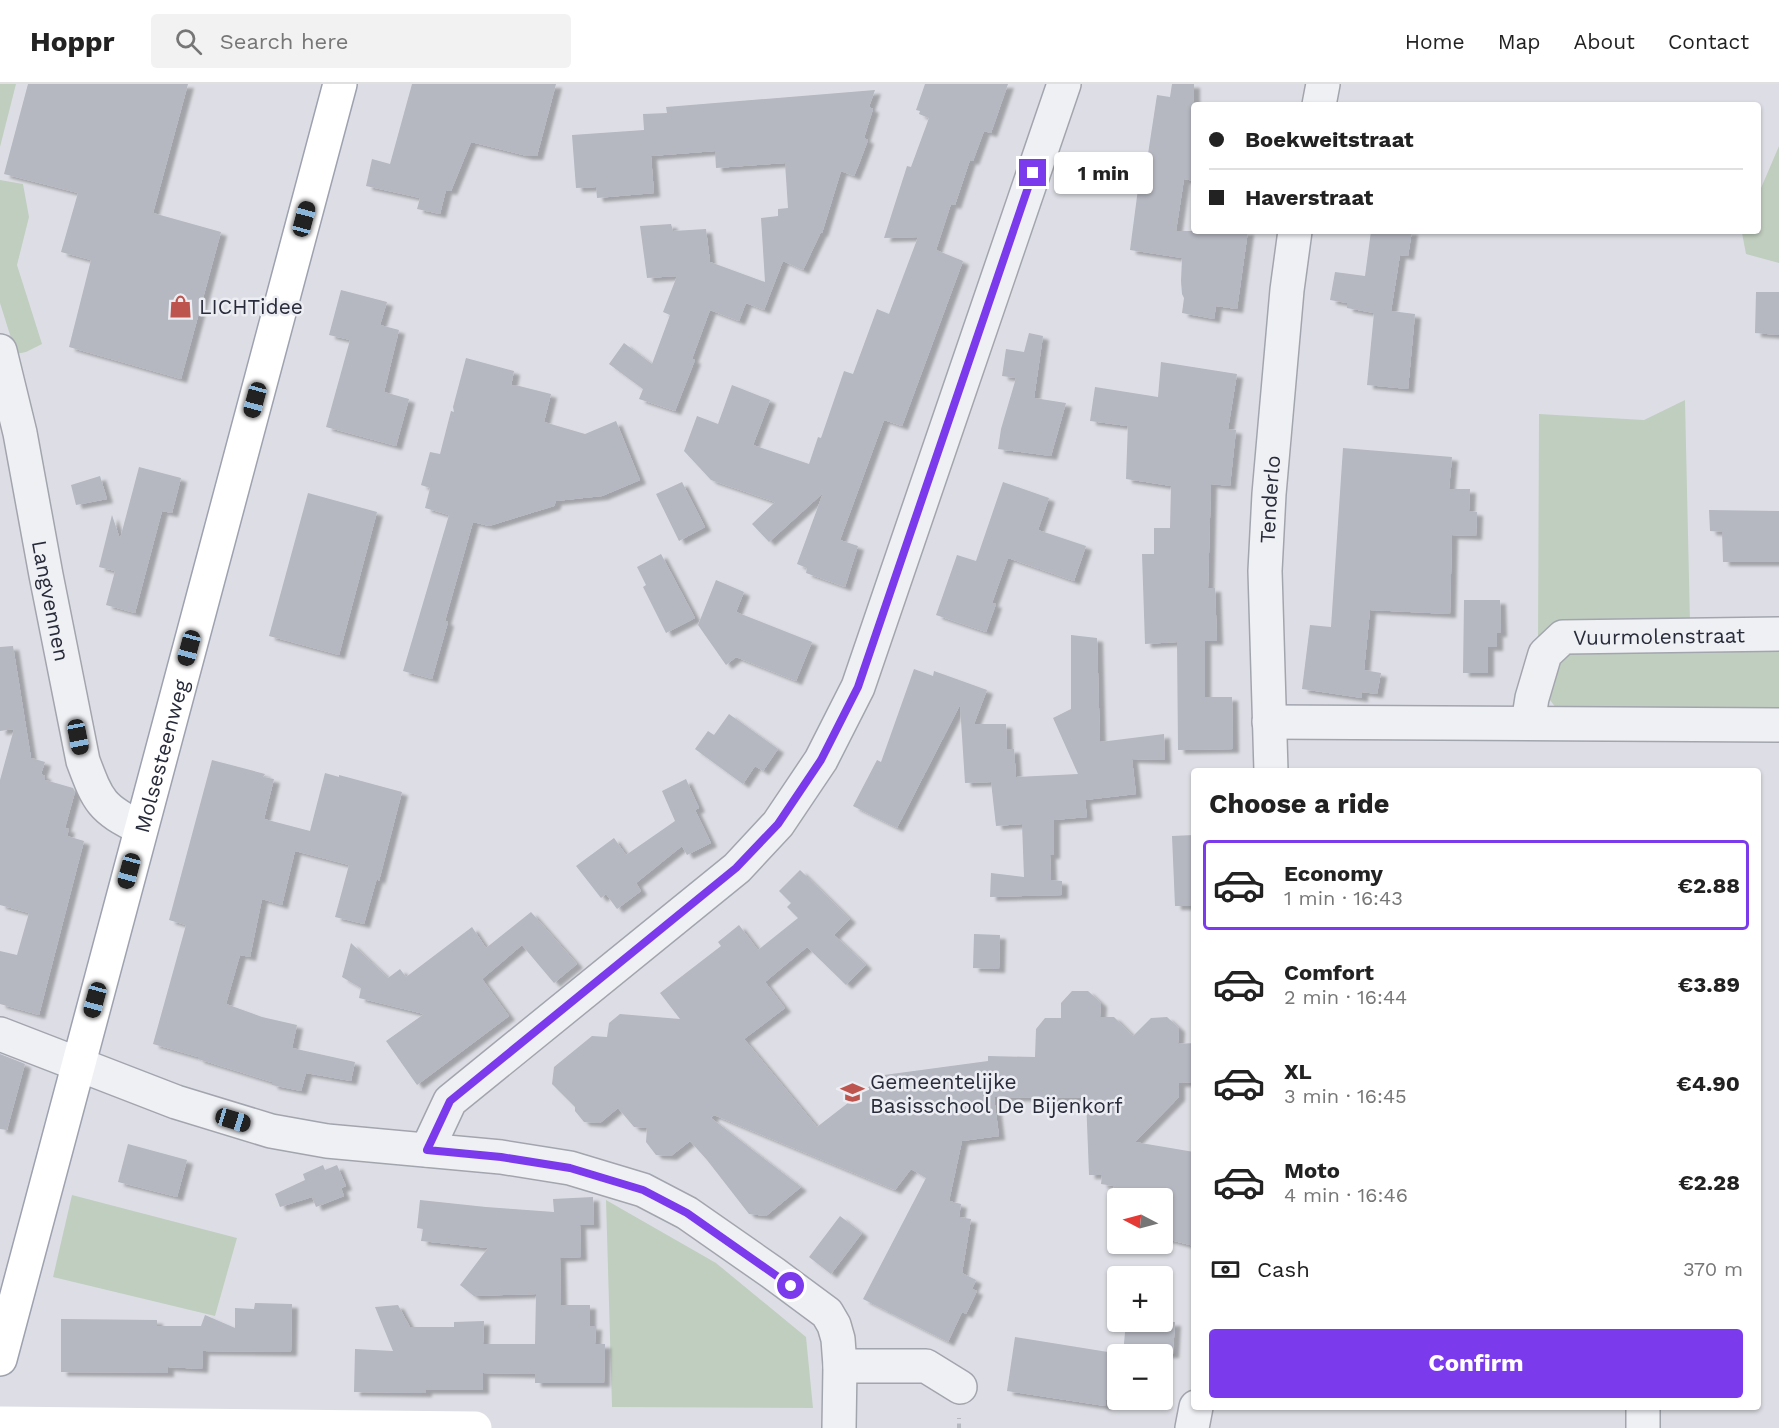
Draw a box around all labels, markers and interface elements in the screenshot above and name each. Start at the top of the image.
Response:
search box [151,14,571,68]
text: Hoppr [30,25,115,58]
icon: search [172,25,205,58]
text: Search here [220,29,349,54]
text: Home [1405,29,1465,54]
text: Map [1498,29,1541,54]
text: About [1574,29,1635,54]
text: Contact [1668,29,1749,54]
text: Boekweitstraat [1245,127,1414,152]
callout: 1 min [1054,152,1153,194]
route end [1019,159,1046,186]
text: 1 min [1078,161,1129,185]
text: Haverstraat [1245,185,1373,210]
car [291,199,317,239]
shop icon: LICHTidee [168,293,194,319]
place label: LICHTidee [199,294,303,319]
car [242,380,268,420]
street label: Tenderlo [1254,454,1285,544]
street label: Langvennen [27,538,75,663]
street label: Vuurmolenstraat [1573,622,1745,649]
car [176,628,202,668]
street label: Molsesteenweg [128,676,193,835]
car [66,718,90,756]
text: Choose a ride [1209,788,1389,820]
car [116,851,142,891]
icon: car [1212,858,1266,912]
text: Economy [1284,861,1383,886]
text: €2.88 [1677,873,1740,898]
text: 1 min · 16:43 [1284,886,1403,910]
icon: car [1212,957,1266,1011]
text: Comfort [1284,960,1374,985]
text: €3.89 [1678,972,1740,997]
car [82,980,108,1020]
text: 2 min · 16:44 [1284,985,1407,1009]
icon: car [1212,1056,1266,1110]
text: XL [1284,1059,1312,1084]
place label: Gemeentelijke Basisschool De Bijenkorf [870,1069,1123,1118]
text: €4.90 [1676,1071,1740,1096]
school or university icon: Gemeentelijke Basisschool De Bijenkorf [839,1080,865,1106]
text: 3 min · 16:45 [1284,1084,1407,1108]
car [213,1106,253,1134]
icon: car [1212,1155,1266,1209]
text: Moto [1284,1158,1340,1183]
text: €2.28 [1678,1170,1740,1195]
text: 4 min · 16:46 [1284,1183,1408,1207]
north arrow [1107,1188,1173,1254]
map controls [1107,1188,1173,1410]
icon: cash [1209,1253,1242,1286]
text: Cash [1257,1257,1310,1282]
text: 370 m [1683,1257,1743,1281]
button: + [1107,1266,1173,1332]
route start [777,1272,804,1299]
button: Confirm [1209,1329,1743,1398]
button: − [1107,1344,1173,1410]

